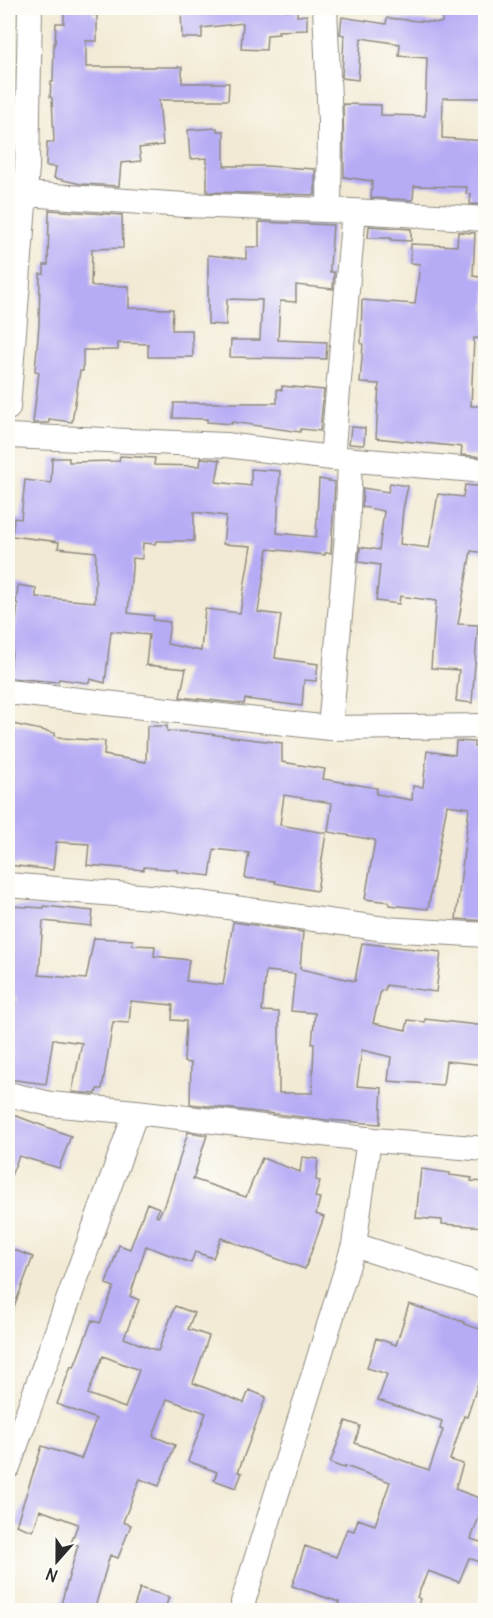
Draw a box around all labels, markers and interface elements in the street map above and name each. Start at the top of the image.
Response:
north arrow [27,1531,87,1591]
text: N [43,1564,60,1586]

